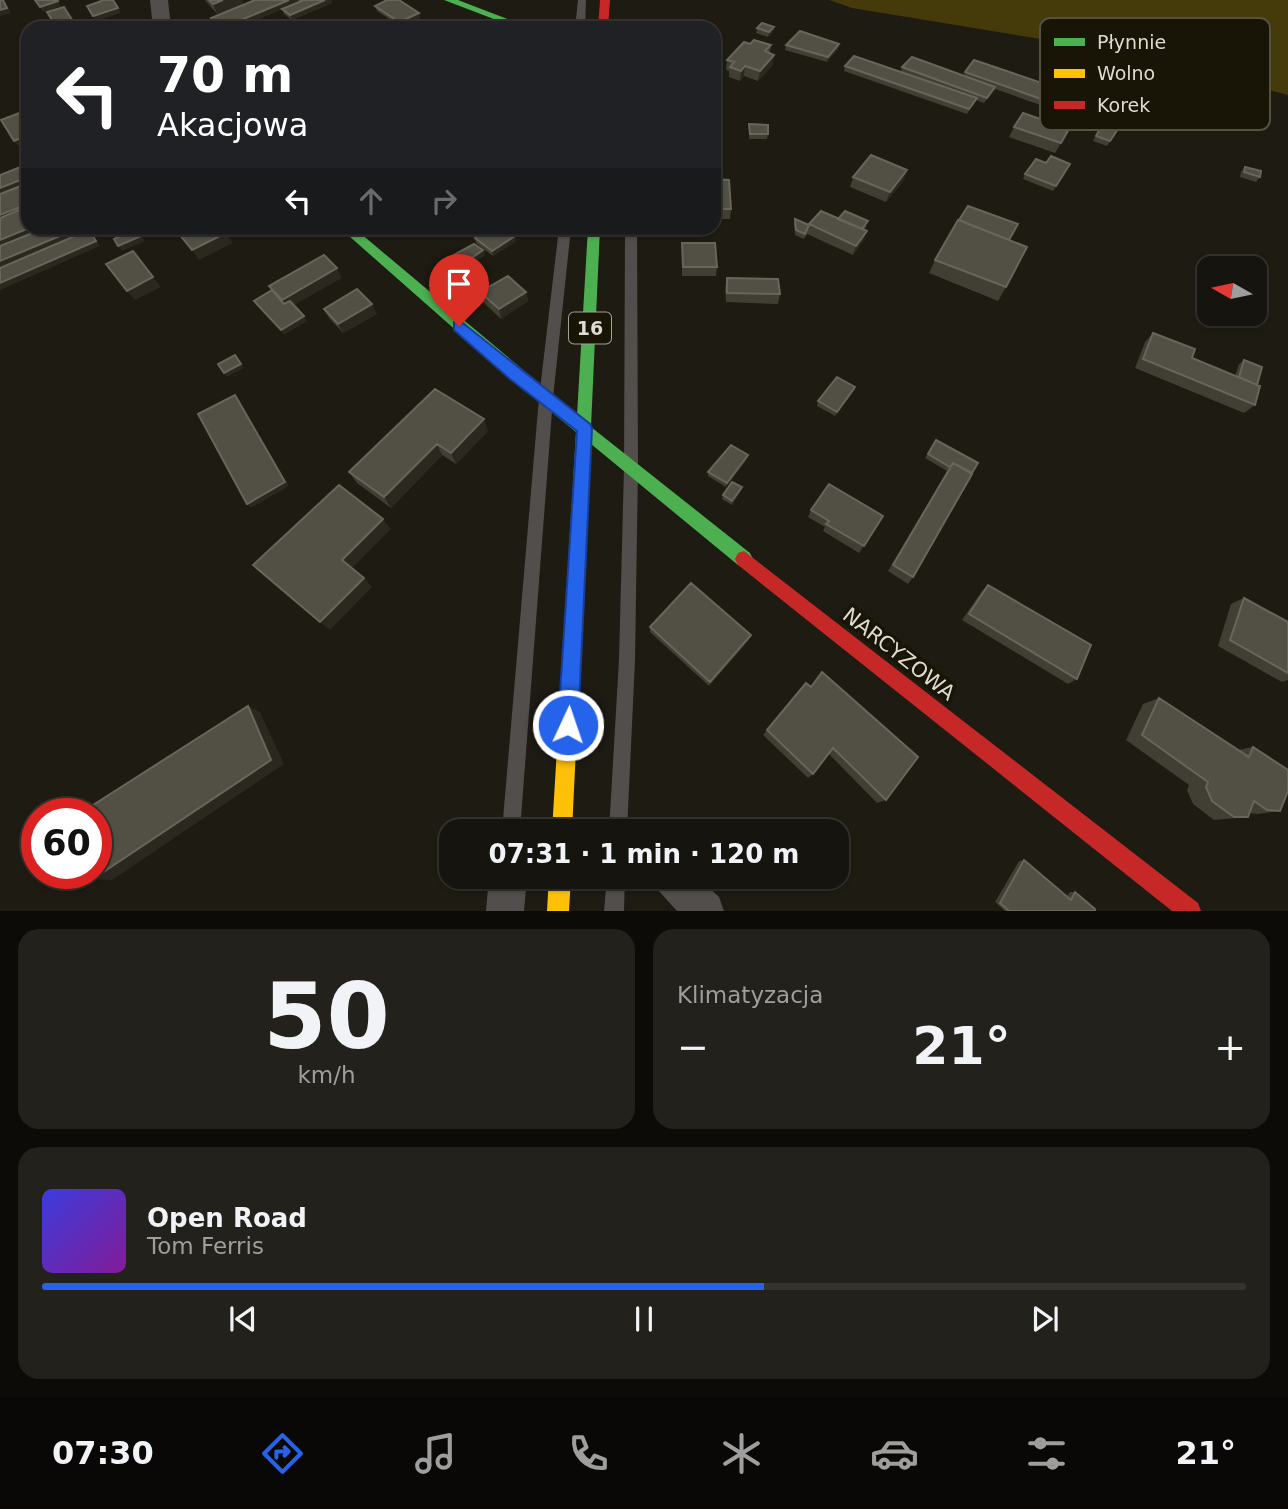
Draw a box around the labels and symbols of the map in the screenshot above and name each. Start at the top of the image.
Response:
legend [1040,18,1270,130]
text: Płynnie [1097,31,1166,53]
text: Wolno [1097,62,1155,84]
text: Korek [1097,94,1150,116]
pin [429,254,489,326]
north arrow [1197,256,1267,326]
road number: 16 [569,312,611,344]
street label: NARCYZOWA [838,603,960,706]
position arrow [531,688,605,762]
speed limit sign: 60 [21,798,112,889]

